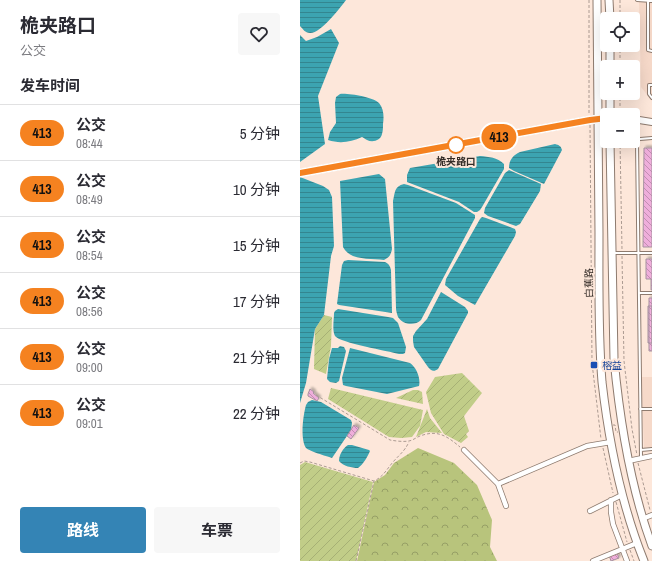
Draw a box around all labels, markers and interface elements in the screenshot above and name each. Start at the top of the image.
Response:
text: 桅夹路口 [20,12,96,38]
map controls [600,12,640,148]
button: locate [600,12,640,52]
button: heart [238,13,280,55]
text: 公交 [20,42,46,59]
button: + [600,60,640,100]
text: 发车时间 [20,75,80,96]
button: − [600,108,640,148]
text: 公交 [76,114,106,135]
text: 5 分钟 [240,123,280,144]
text: 413 [32,124,52,142]
line badge: 413 [476,124,522,150]
text: 413 [489,128,509,146]
text: 08:44 [76,135,103,152]
marker: 桅夹路口 [447,136,465,154]
place label: 桅夹路口 [436,155,476,168]
text: 公交 [76,170,106,191]
text: 10 分钟 [233,179,280,200]
text: 413 [32,180,52,198]
text: 08:49 [76,191,103,208]
text: 公交 [76,226,106,247]
text: 15 分钟 [233,235,280,256]
text: 413 [32,236,52,254]
text: 08:54 [76,247,103,264]
street label: 白蕉路 [582,268,596,298]
text: 公交 [76,282,106,303]
text: 17 分钟 [233,291,280,312]
text: 413 [32,292,52,310]
text: 08:56 [76,303,103,320]
text: 公交 [76,338,106,359]
text: 21 分钟 [233,347,280,368]
text: 413 [32,348,52,366]
text: 09:00 [76,359,103,376]
place label: 榕益 [602,359,622,372]
marker: 榕益 [589,360,599,370]
text: 公交 [76,394,106,415]
text: 22 分钟 [233,403,280,424]
text: 413 [32,404,52,422]
text: 09:01 [76,415,103,432]
button: 路线 [20,507,146,553]
button: 车票 [154,507,280,553]

